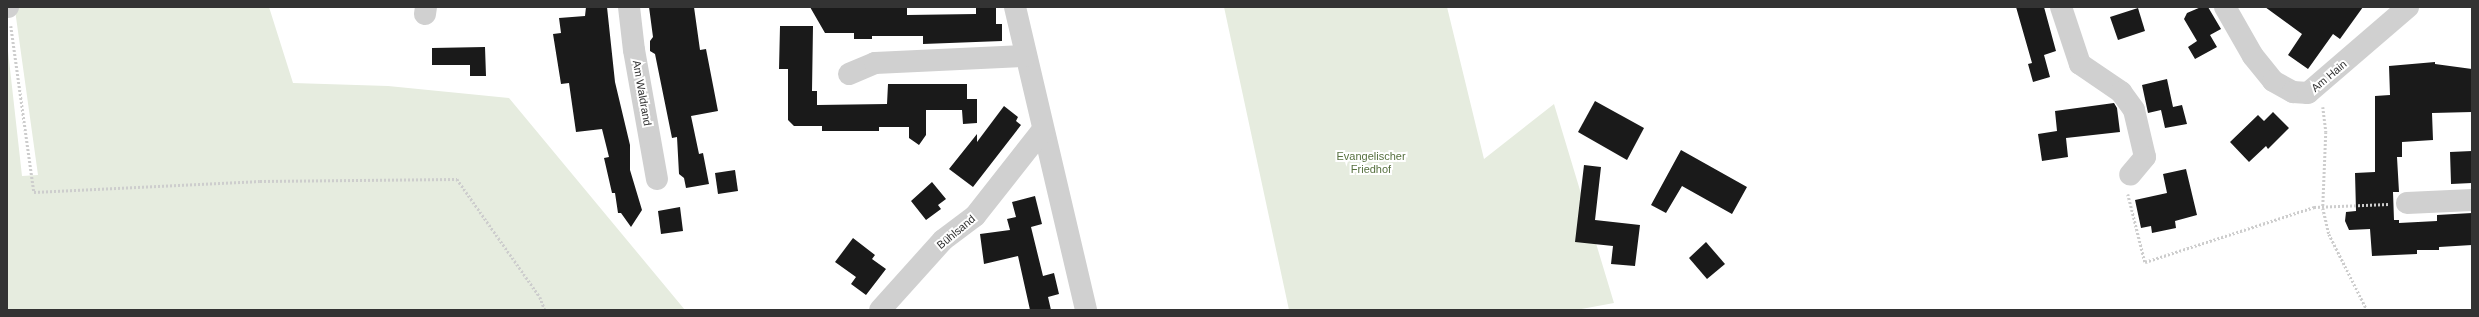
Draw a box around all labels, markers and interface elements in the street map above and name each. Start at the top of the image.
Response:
street label: Am Hain [2309,57,2349,95]
street label: Am Waldrand [630,59,654,127]
park label: Evangelischer Friedhof [1336,150,1406,176]
street label: Bühlsand [934,212,978,252]

